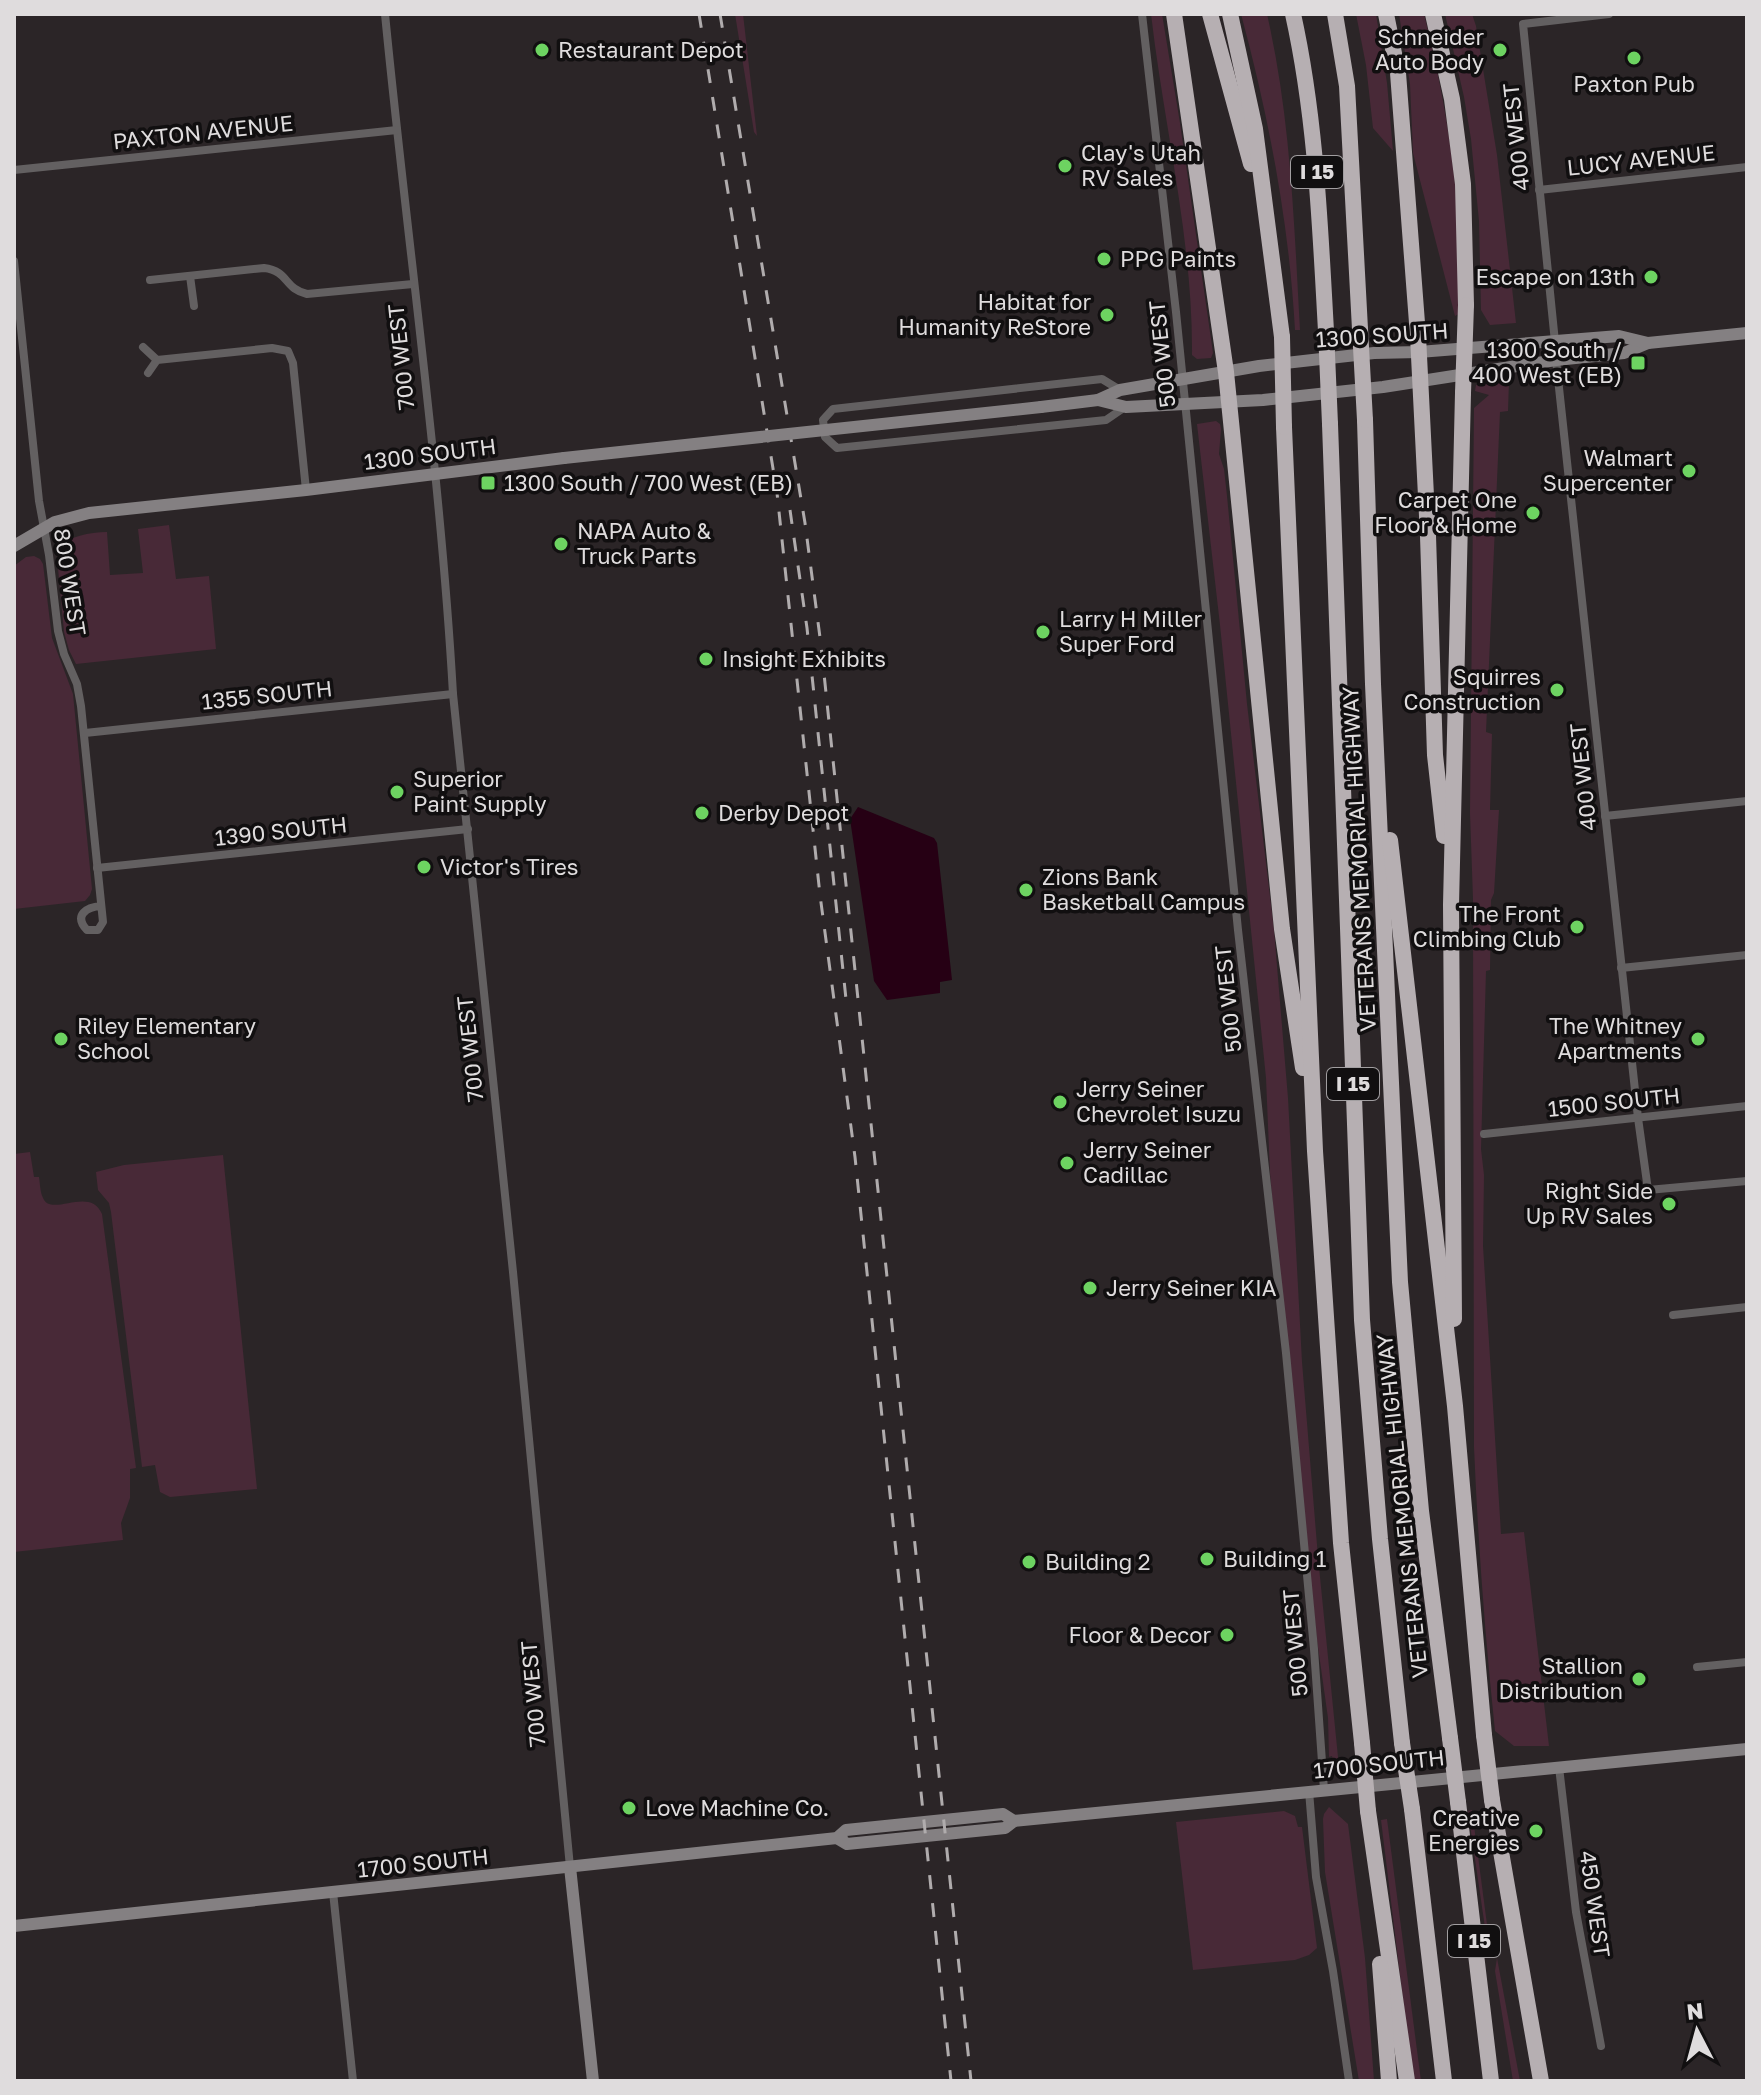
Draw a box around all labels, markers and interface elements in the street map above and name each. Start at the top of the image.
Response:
place label: Schneider Auto Body [1375,23,1484,75]
place label: Restaurant Depot [558,36,744,63]
marker: Restaurant Depot [533,41,551,59]
marker: Schneider Auto Body [1491,41,1509,59]
marker: Paxton Pub [1625,49,1643,67]
place label: Paxton Pub [1573,70,1695,97]
street label: 400 WEST [1496,81,1535,192]
street label: PAXTON AVENUE [111,109,294,154]
street label: LUCY AVENUE [1565,138,1716,181]
place label: Clay's Utah RV Sales [1081,139,1201,191]
road number: I 15 [1291,156,1343,188]
marker: Clay's Utah RV Sales [1056,157,1074,175]
place label: PPG Paints [1120,245,1236,272]
marker: PPG Paints [1095,250,1113,268]
place label: Escape on 13th [1476,263,1635,290]
marker: Escape on 13th [1642,268,1660,286]
place label: Habitat for Humanity ReStore [898,288,1091,340]
street label: 500 WEST [1142,299,1181,409]
street label: 700 WEST [381,302,419,411]
marker: Habitat for Humanity ReStore [1098,306,1116,324]
street label: 1300 SOUTH [1315,316,1449,353]
place label: 1300 South / 400 West (EB) [1472,336,1622,388]
marker: 1300 South / 400 West (EB) [1629,354,1647,372]
street label: 1300 SOUTH [362,432,498,475]
place label: Walmart Supercenter [1543,444,1673,496]
marker: Walmart Supercenter [1680,462,1698,480]
place label: 1300 South / 700 West (EB) [504,469,793,496]
marker: 1300 South / 700 West (EB) [479,474,497,492]
place label: Carpet One Floor & Home [1374,486,1517,538]
marker: Carpet One Floor & Home [1524,504,1542,522]
place label: NAPA Auto & Truck Parts [577,517,711,569]
street label: 800 WEST [49,526,92,638]
marker: NAPA Auto & Truck Parts [552,535,570,553]
place label: Larry H Miller Super Ford [1059,605,1202,657]
marker: Larry H Miller Super Ford [1034,623,1052,641]
place label: Insight Exhibits [722,645,886,672]
marker: Insight Exhibits [697,650,715,668]
place label: Squirres Construction [1404,663,1541,715]
street label: 1355 SOUTH [200,674,334,715]
marker: Squirres Construction [1548,681,1566,699]
street label: VETERANS MEMORIAL HIGHWAY [1336,686,1381,1032]
street label: 400 WEST [1563,721,1602,832]
place label: Superior Paint Supply [413,765,547,817]
marker: Superior Paint Supply [388,783,406,801]
place label: Derby Depot [718,799,849,826]
marker: Derby Depot [693,804,711,822]
street label: 1390 SOUTH [214,810,348,851]
place label: Victor's Tires [440,853,578,880]
marker: Victor's Tires [415,858,433,876]
place label: Zions Bank Basketball Campus [1042,863,1245,915]
marker: Zions Bank Basketball Campus [1017,881,1035,899]
place label: The Front Climbing Club [1413,900,1561,952]
marker: The Front Climbing Club [1568,918,1586,936]
street label: 500 WEST [1208,944,1247,1054]
street label: 700 WEST [450,994,488,1103]
place label: Riley Elementary School [77,1012,256,1064]
place label: The Whitney Apartments [1549,1012,1682,1064]
marker: Riley Elementary School [52,1030,70,1048]
marker: The Whitney Apartments [1689,1030,1707,1048]
road number: I 15 [1327,1068,1379,1100]
place label: Jerry Seiner Chevrolet Isuzu [1076,1075,1241,1127]
street label: 1500 SOUTH [1546,1081,1681,1122]
marker: Jerry Seiner Chevrolet Isuzu [1051,1093,1069,1111]
place label: Jerry Seiner Cadillac [1083,1136,1212,1188]
marker: Jerry Seiner Cadillac [1058,1154,1076,1172]
place label: Right Side Up RV Sales [1525,1177,1653,1229]
marker: Right Side Up RV Sales [1660,1195,1678,1213]
place label: Jerry Seiner KIA [1106,1274,1277,1301]
marker: Jerry Seiner KIA [1081,1279,1099,1297]
street label: VETERANS MEMORIAL HIGHWAY [1370,1333,1433,1679]
place label: Building 1 [1223,1545,1327,1572]
place label: Building 2 [1045,1548,1151,1575]
marker: Building 1 [1198,1550,1216,1568]
marker: Building 2 [1020,1553,1038,1571]
street label: 500 WEST [1276,1588,1313,1698]
place label: Floor & Decor [1068,1621,1211,1648]
marker: Floor & Decor [1218,1626,1236,1644]
street label: 700 WEST [514,1639,551,1748]
place label: Stallion Distribution [1499,1652,1623,1704]
marker: Stallion Distribution [1630,1670,1648,1688]
street label: 1700 SOUTH [1312,1743,1446,1784]
place label: Love Machine Co. [645,1794,829,1821]
marker: Love Machine Co. [620,1799,638,1817]
place label: Creative Energies [1428,1804,1520,1856]
marker: Creative Energies [1527,1822,1545,1840]
street label: 1700 SOUTH [356,1842,490,1883]
street label: 450 WEST [1575,1849,1616,1959]
road number: I 15 [1448,1925,1500,1957]
north arrow [1657,1991,1737,2071]
text: N [1685,1996,1705,2025]

